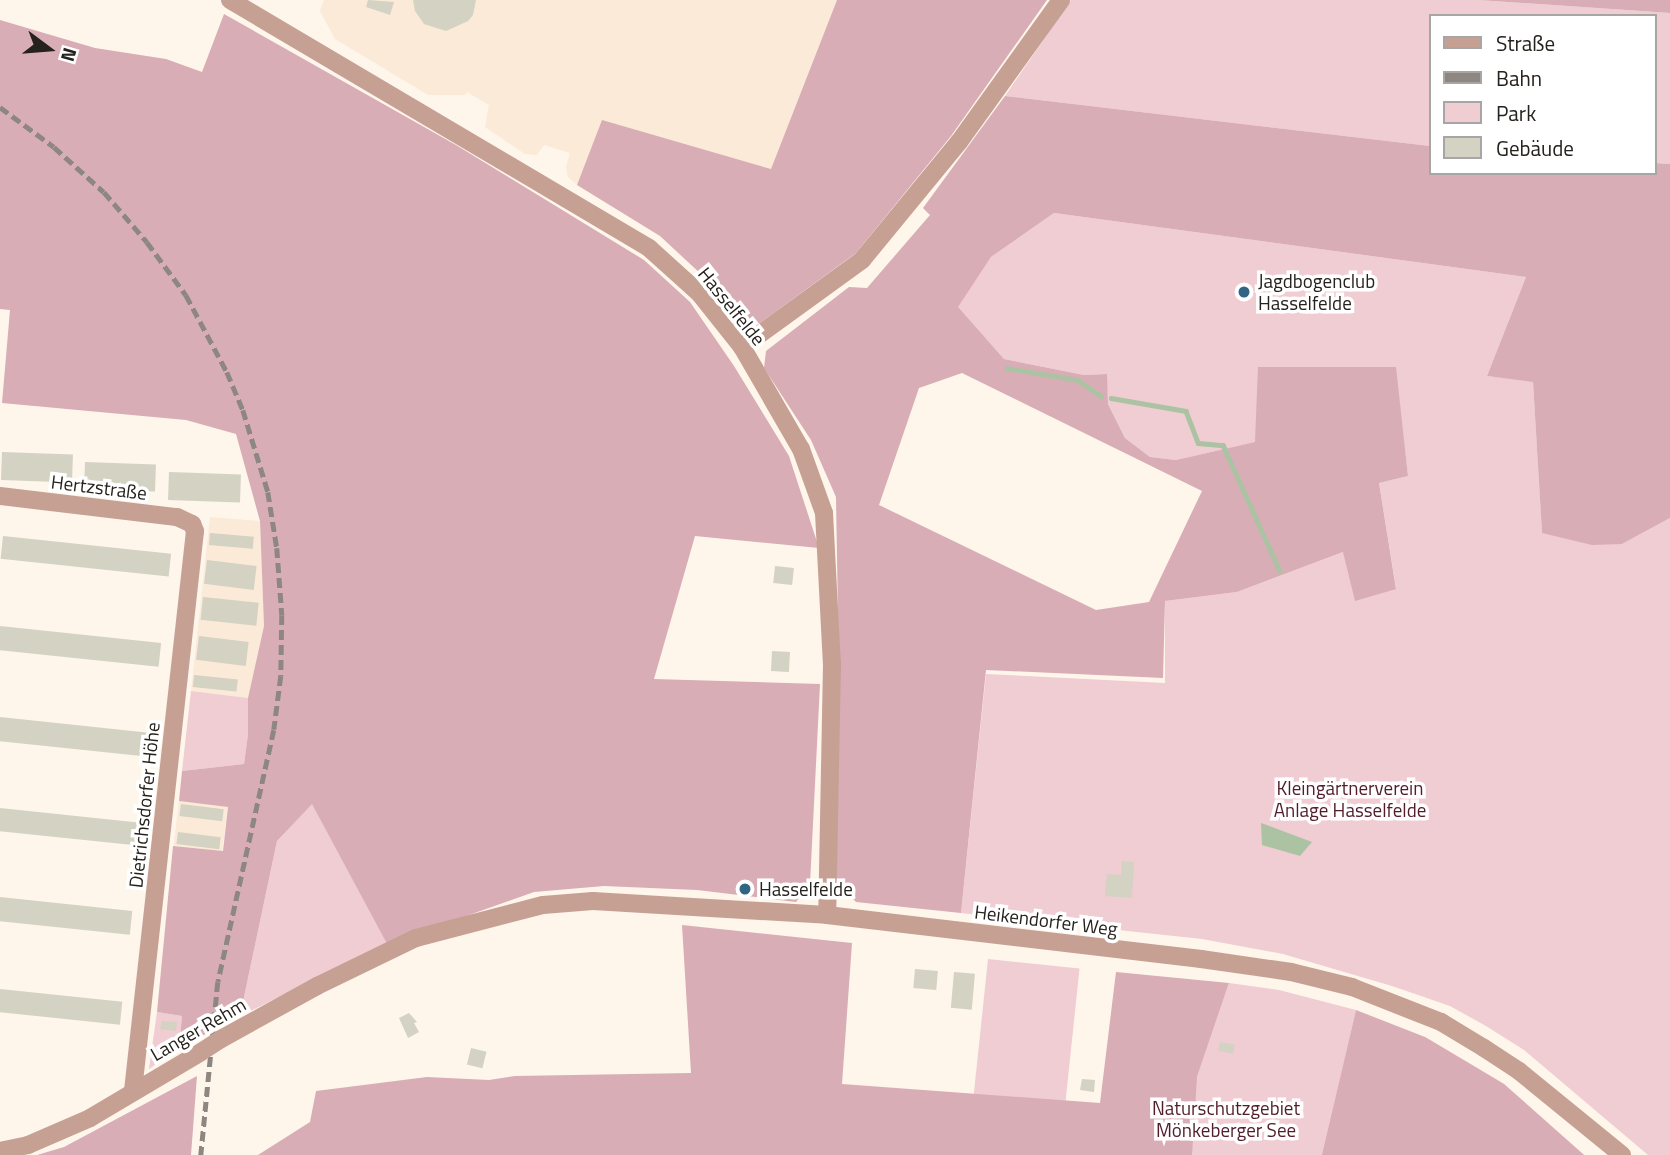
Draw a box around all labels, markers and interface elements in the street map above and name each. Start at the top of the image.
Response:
north arrow [14,14,84,84]
legend [1428,14,1656,175]
text: Straße [1496,27,1555,59]
text: N [54,45,85,65]
text: Bahn [1496,62,1542,94]
text: Park [1496,97,1536,129]
text: Gebäude [1496,132,1574,164]
street label: Hasselfelde [694,262,770,350]
place label: Jagdbogenclub Hasselfelde [1258,270,1375,314]
marker: Jagdbogenclub Hasselfelde [1236,284,1252,300]
street label: Hertzstraße [50,470,148,504]
street label: Dietrichsdorfer Höhe [124,721,164,889]
park label: Kleingärtnerverein Anlage Hasselfelde [1274,777,1426,821]
place label: Hasselfelde [759,878,853,900]
marker: Hasselfelde [737,881,753,897]
street label: Heikendorfer Weg [973,900,1119,940]
street label: Langer Rehm [146,993,250,1065]
park label: Naturschutzgebiet Mönkeberger See [1152,1097,1300,1141]

